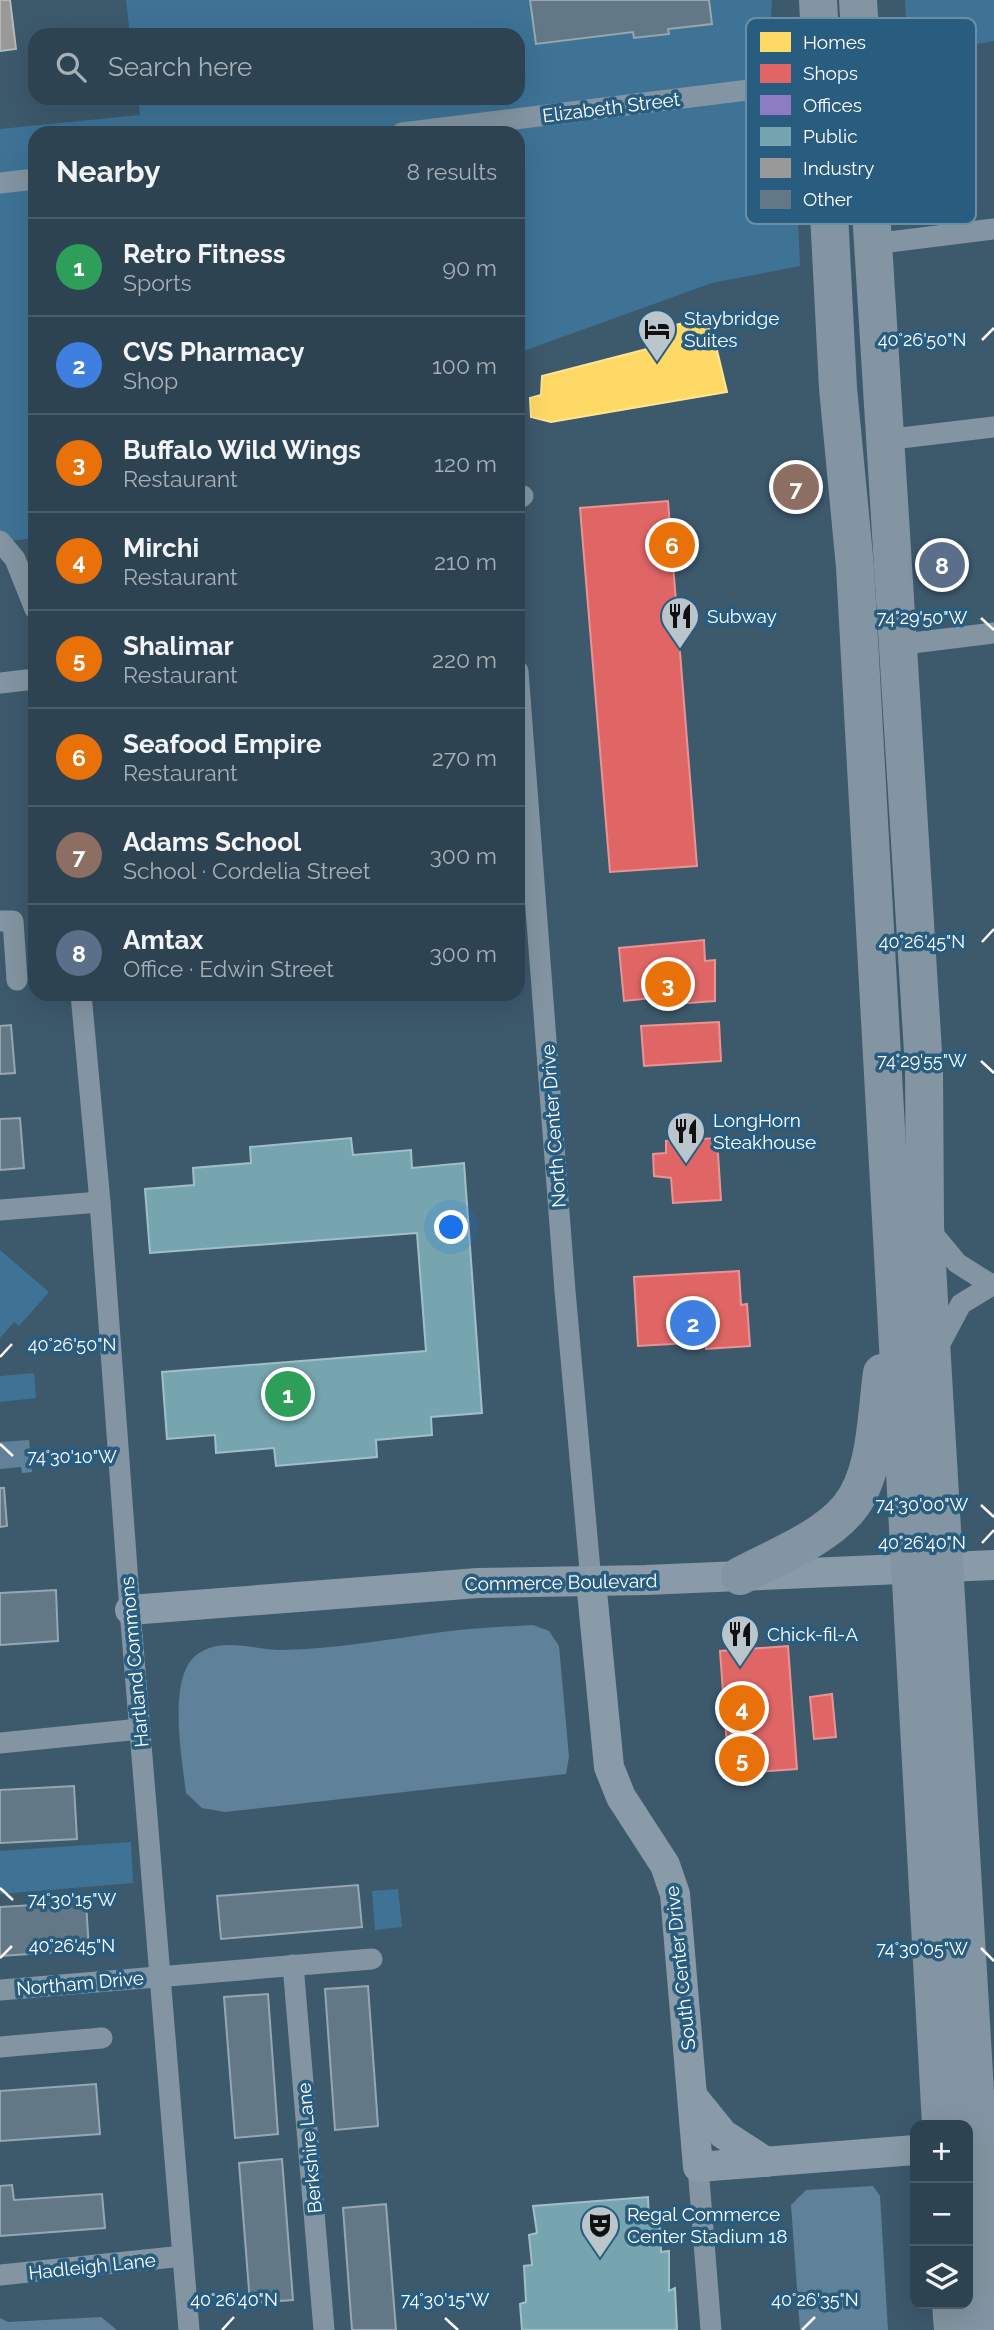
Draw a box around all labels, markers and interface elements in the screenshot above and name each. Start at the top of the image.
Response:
legend [746,18,976,224]
search box [28,28,525,105]
text: Homes [803,31,866,53]
icon: search [52,48,90,86]
text: Search here [108,52,252,82]
text: Shops [803,62,858,84]
street label: Elizabeth Street [541,88,682,126]
text: Offices [803,94,862,116]
text: Public [803,125,858,147]
text: Nearby [56,154,160,189]
text: Industry [803,157,874,179]
text: 8 results [406,158,497,185]
text: Other [803,188,853,210]
text: Retro Fitness [123,239,286,269]
text: 1 [73,254,85,281]
text: 90 m [442,254,497,281]
text: Sports [123,269,192,296]
place label: Staybridge Suites [684,307,779,351]
hotel icon: Staybridge Suites [636,308,678,363]
text: 40°26'50"N [878,329,966,350]
text: CVS Pharmacy [123,337,304,367]
text: 2 [73,352,85,379]
text: 100 m [432,352,497,379]
text: Shop [123,367,178,394]
text: Buffalo Wild Wings [123,435,361,465]
text: 3 [73,450,85,477]
text: 120 m [434,450,497,477]
pin: 7 [773,461,819,513]
text: Restaurant [123,465,238,492]
pin: 6 [649,519,695,571]
text: Mirchi [123,533,199,563]
pin: 8 [919,539,965,591]
text: 4 [72,548,86,575]
text: 210 m [434,548,497,575]
text: Restaurant [123,563,238,590]
restaurant icon: Subway [659,595,701,650]
place label: Subway [707,605,777,627]
text: 74°29'50"W [877,607,968,628]
text: Shalimar [123,631,234,661]
text: 5 [73,646,85,673]
text: 220 m [432,646,497,673]
text: Restaurant [123,661,238,688]
text: Seafood Empire [123,729,322,759]
text: 6 [72,744,86,771]
text: 270 m [432,744,497,771]
text: Restaurant [123,759,238,786]
text: Adams School [123,827,301,857]
text: 7 [73,842,85,869]
text: 300 m [430,842,497,869]
text: School · Cordelia Street [123,857,370,884]
text: Amtax [123,925,203,955]
text: 40°26'45"N [879,931,965,952]
text: 8 [72,940,86,967]
text: 300 m [430,940,497,967]
text: Office · Edwin Street [123,955,334,982]
pin: 3 [645,958,691,1010]
street label: North Center Drive [536,1044,570,1208]
text: 74°29'55"W [877,1050,967,1071]
place label: LongHorn Steakhouse [713,1109,816,1153]
restaurant icon: LongHorn Steakhouse [665,1110,707,1165]
your location [434,1210,468,1244]
pin: 2 [670,1297,716,1349]
text: 40°26'50"N [28,1334,116,1355]
pin: 1 [265,1368,311,1420]
text: 74°30'10"W [27,1446,117,1467]
text: 74°30'00"W [876,1494,969,1515]
text: 40°26'40"N [878,1532,966,1553]
street label: Commerce Boulevard [464,1569,658,1595]
street label: Hartland Commons [116,1576,152,1748]
restaurant icon: Chick-fil-A [719,1613,761,1668]
place label: Chick-fil-A [767,1623,858,1645]
pin: 4 [719,1682,765,1734]
pin: 5 [719,1733,765,1785]
street label: South Center Drive [660,1885,700,2051]
text: 74°30'15"W [28,1889,116,1910]
text: 40°26'45"N [29,1935,115,1956]
text: 74°30'05"W [876,1938,968,1959]
street label: Northam Drive [15,1966,145,2000]
street label: Berkshire Lane [292,2082,326,2214]
map controls [910,2120,973,2309]
button: + [910,2120,973,2183]
button: − [910,2183,973,2246]
place label: Regal Commerce Center Stadium 18 [627,2203,788,2247]
theatre icon: Regal Commerce Center Stadium 18 [579,2204,621,2259]
button: layers [910,2246,973,2309]
street label: Hadleigh Lane [27,2248,157,2284]
text: 40°26'40"N [190,2289,278,2310]
text: 74°30'15"W [401,2289,489,2310]
text: 40°26'35"N [771,2289,859,2310]

